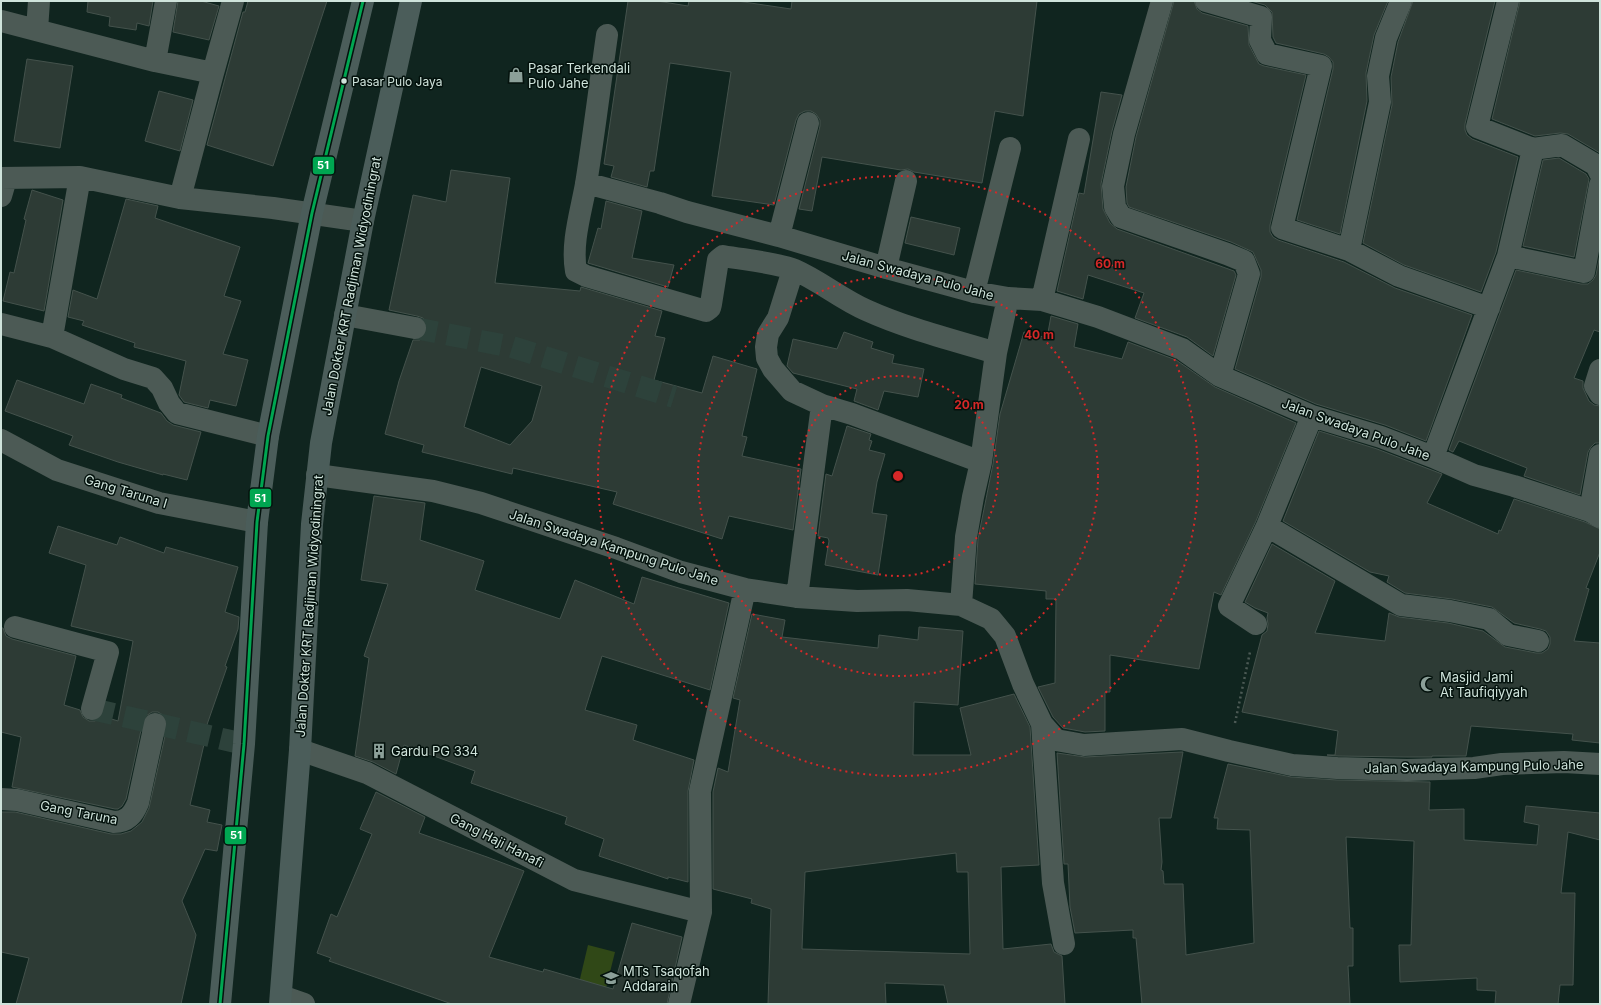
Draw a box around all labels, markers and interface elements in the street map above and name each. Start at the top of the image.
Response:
place label: Pasar Terkendali Pulo Jahe [528,60,630,91]
shop icon: Pasar Terkendali Pulo Jahe [507,66,525,84]
place label: Pasar Pulo Jaya [352,74,442,89]
marker: Pasar Pulo Jaya [339,76,349,86]
street label: Jalan Dokter KRT Radjiman Widyodiningrat [318,155,384,417]
line badge: 51 [312,156,335,175]
text: 51 [317,158,329,172]
street label: Jalan Swadaya Pulo Jahe [840,247,996,303]
text: 60 m [1095,256,1125,271]
text: 40 m [1024,327,1054,342]
street label: Jalan Swadaya Pulo Jahe [1280,395,1432,463]
text: 20 m [954,397,984,412]
centre of rings [891,469,905,483]
street label: Gang Taruna I [83,471,169,511]
street label: Jalan Dokter KRT Radjiman Widyodiningrat [292,474,326,738]
line badge: 51 [249,488,272,508]
text: 51 [254,491,266,505]
street label: Jalan Swadaya Kampung Pulo Jahe [507,506,721,588]
place label: Masjid Jami At Taufiqiyyah [1440,669,1528,700]
mosque icon: Masjid Jami At Taufiqiyyah [1419,675,1437,693]
building icon: Gardu PG 334 [370,742,388,760]
place label: Gardu PG 334 [391,743,478,759]
street label: Jalan Swadaya Kampung Pulo Jahe [1364,756,1584,776]
street label: Gang Taruna [39,797,119,827]
street label: Gang Haji Hanafi [447,809,547,871]
line badge: 51 [224,826,247,845]
text: 51 [230,828,242,842]
place label: MTs Tsaqofah Addarain [623,963,710,994]
school or university icon: MTs Tsaqofah Addarain [602,969,620,987]

